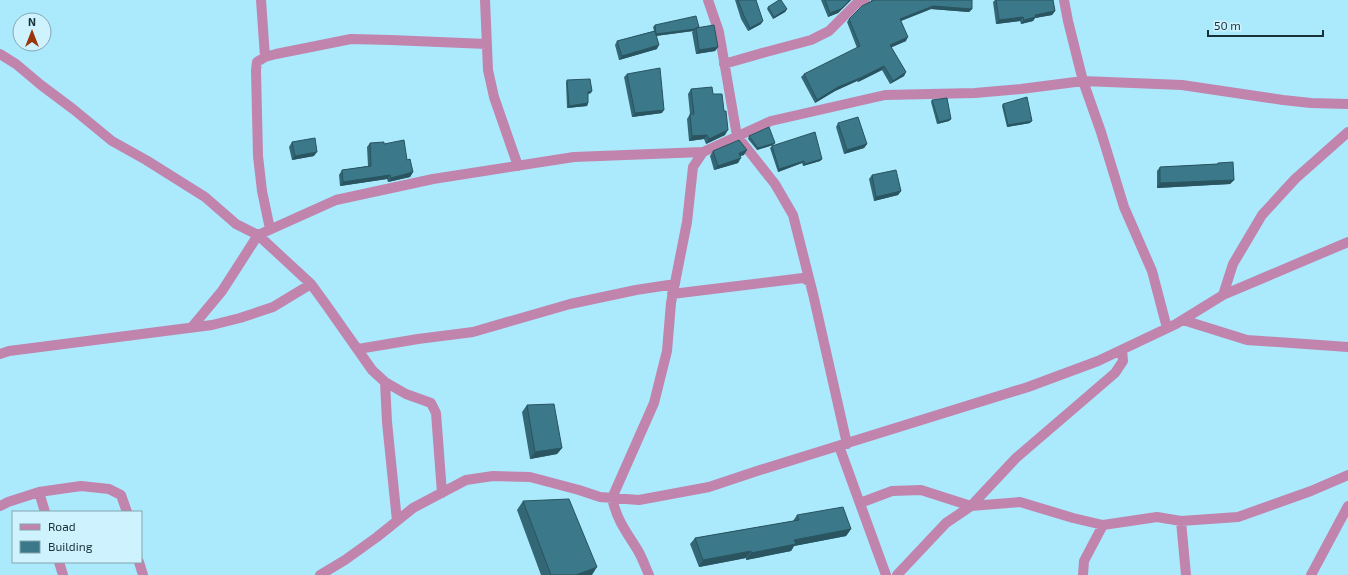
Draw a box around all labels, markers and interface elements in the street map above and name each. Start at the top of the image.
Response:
north arrow [12,12,52,52]
scale bar [1208,12,1323,38]
text: N [28,15,36,28]
text: 50 m [1214,18,1241,32]
legend [12,511,142,563]
text: Road [48,519,76,533]
text: Building [48,539,93,553]

